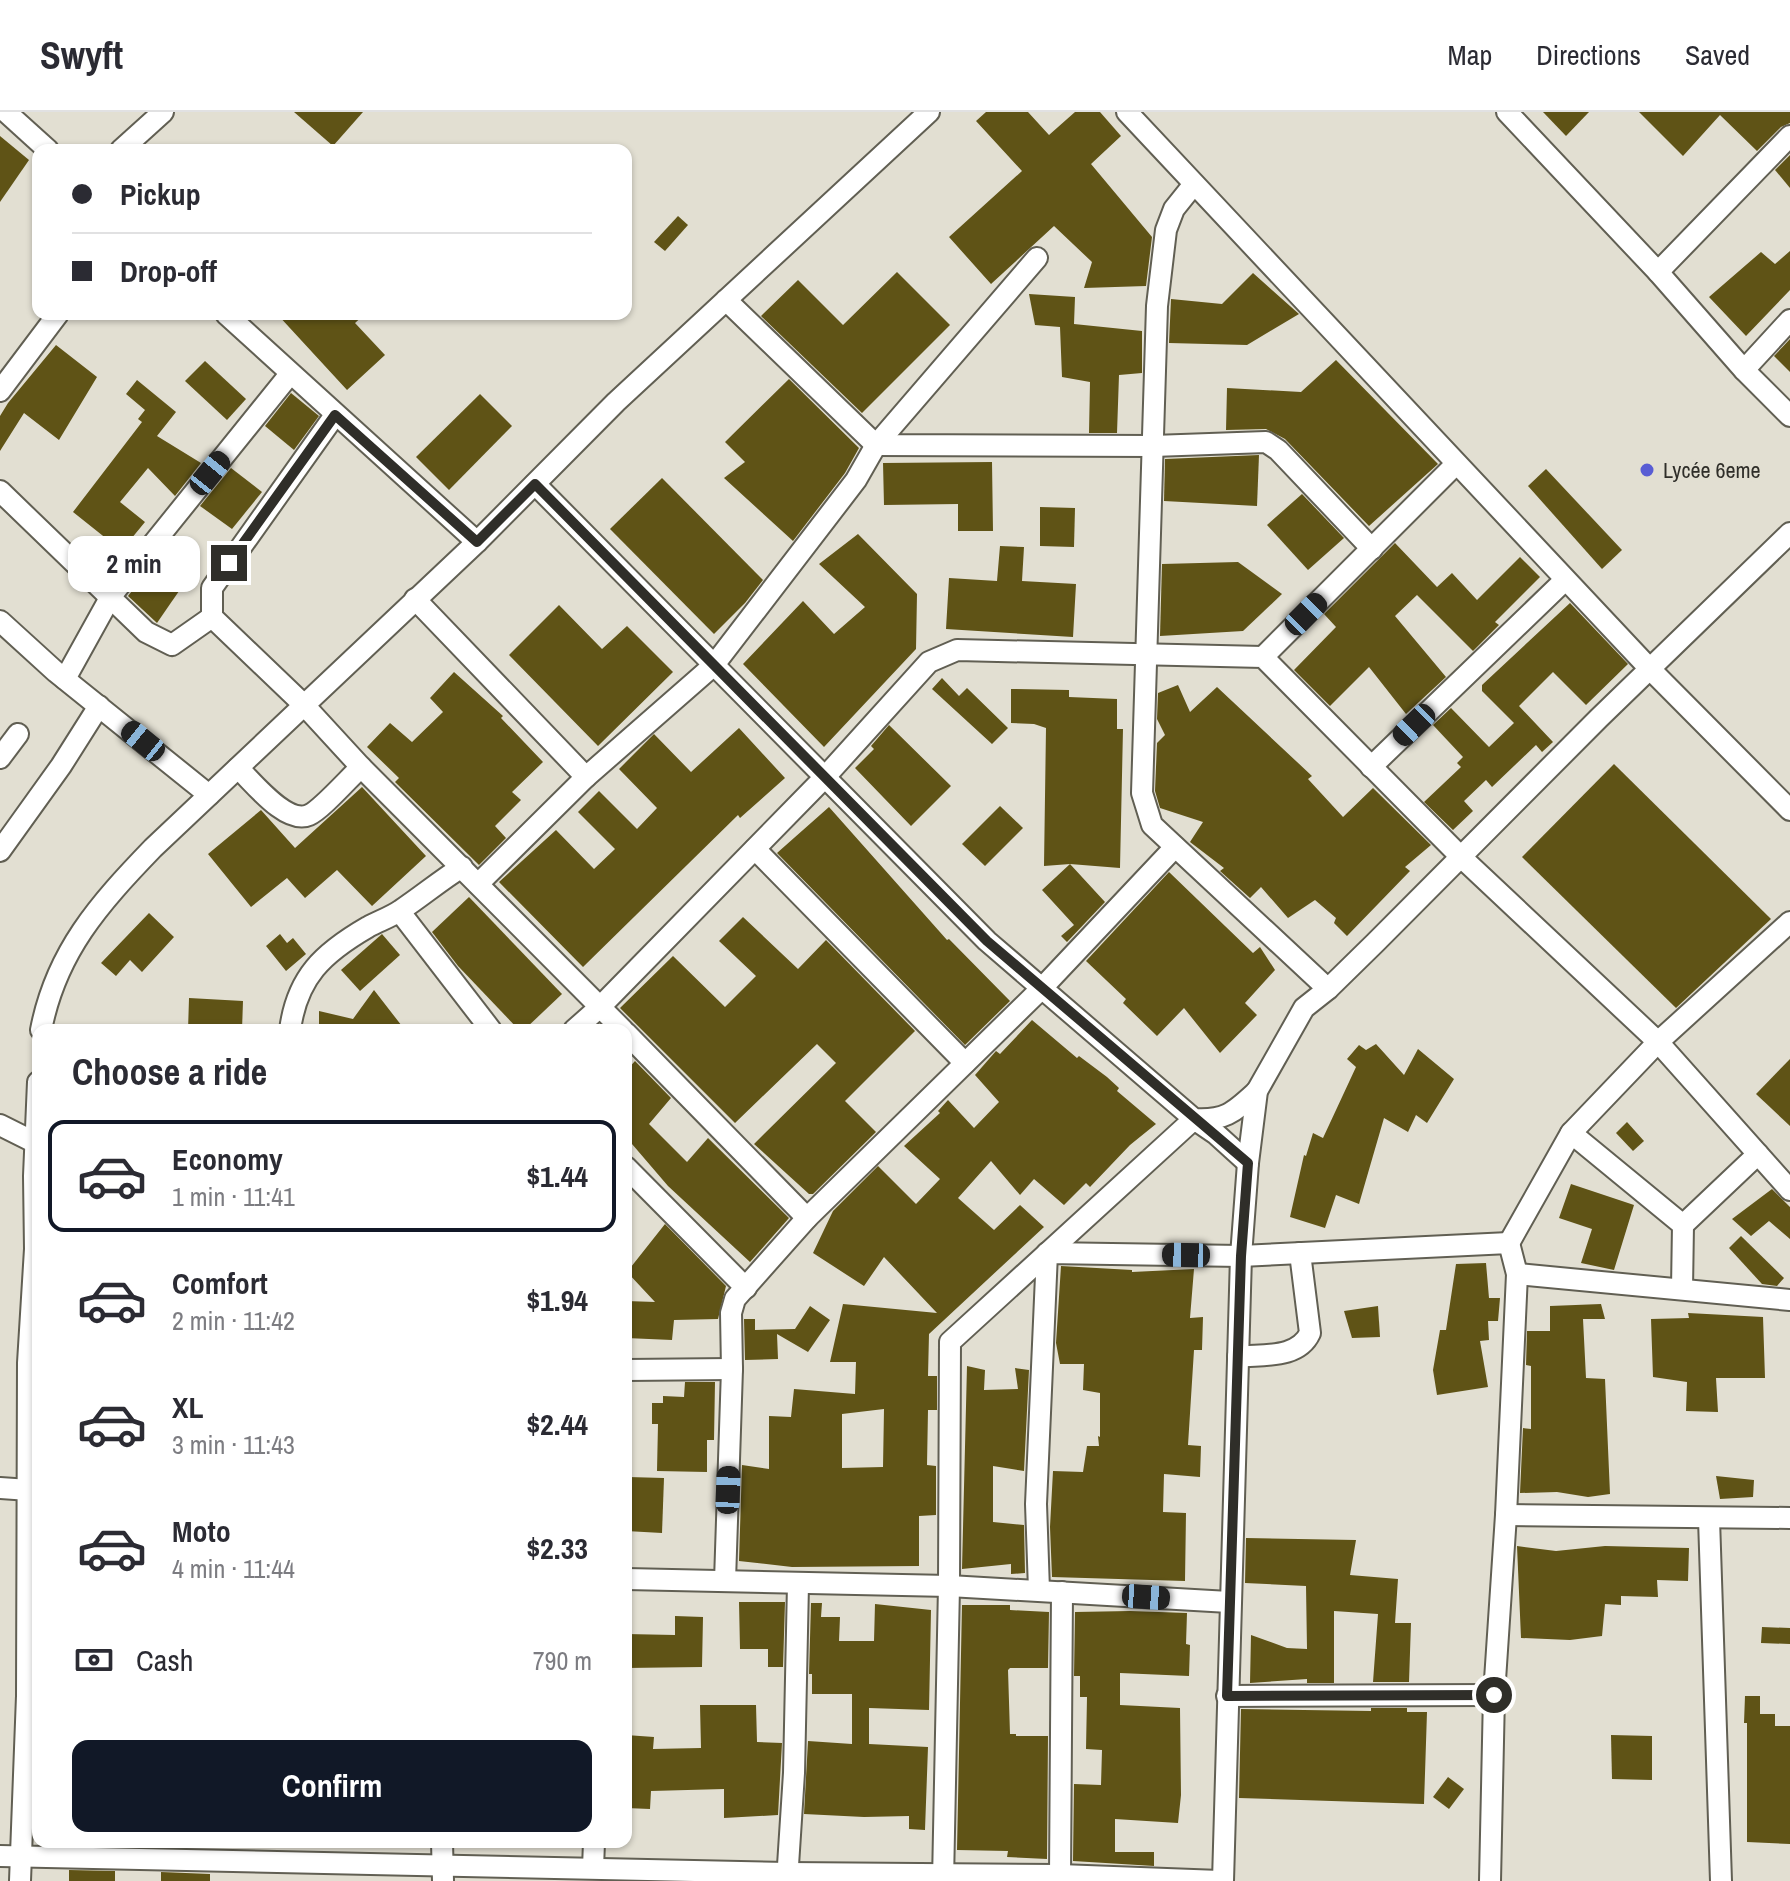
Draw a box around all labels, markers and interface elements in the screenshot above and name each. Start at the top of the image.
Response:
text: Swyft [40,30,123,81]
text: Map [1448,36,1492,74]
text: Directions [1536,36,1641,74]
text: Saved [1685,36,1750,74]
text: Pickup [120,174,201,214]
text: Drop-off [120,251,217,291]
car [186,447,234,499]
place label: Lycée 6eme [1663,455,1761,485]
marker: Lycée 6eme [1638,461,1656,479]
callout: 2 min [69,535,201,591]
route end [211,545,247,581]
text: 2 min [106,546,162,581]
car [1281,589,1331,639]
car [1388,700,1440,750]
car [117,717,169,765]
text: Choose a ride [72,1048,267,1096]
text: Economy [172,1139,283,1179]
icon: car [76,1140,148,1212]
text: $1.44 [526,1156,588,1196]
text: 1 min · 11:41 [172,1179,295,1214]
car [1162,1243,1210,1267]
text: Comfort [172,1263,268,1303]
icon: car [76,1264,148,1336]
text: $1.94 [526,1280,588,1320]
text: 2 min · 11:42 [172,1303,295,1338]
text: XL [172,1387,203,1427]
icon: car [76,1388,148,1460]
text: $2.44 [526,1404,588,1444]
text: 3 min · 11:43 [172,1427,295,1462]
car [715,1466,741,1514]
text: Moto [172,1511,231,1551]
icon: car [76,1512,148,1584]
text: $2.33 [526,1528,588,1568]
text: 4 min · 11:44 [172,1551,295,1586]
car [1121,1583,1171,1611]
icon: cash [72,1638,116,1682]
text: Cash [136,1640,193,1680]
text: 790 m [533,1643,592,1678]
route start [1476,1677,1512,1713]
button: Confirm [72,1740,592,1832]

